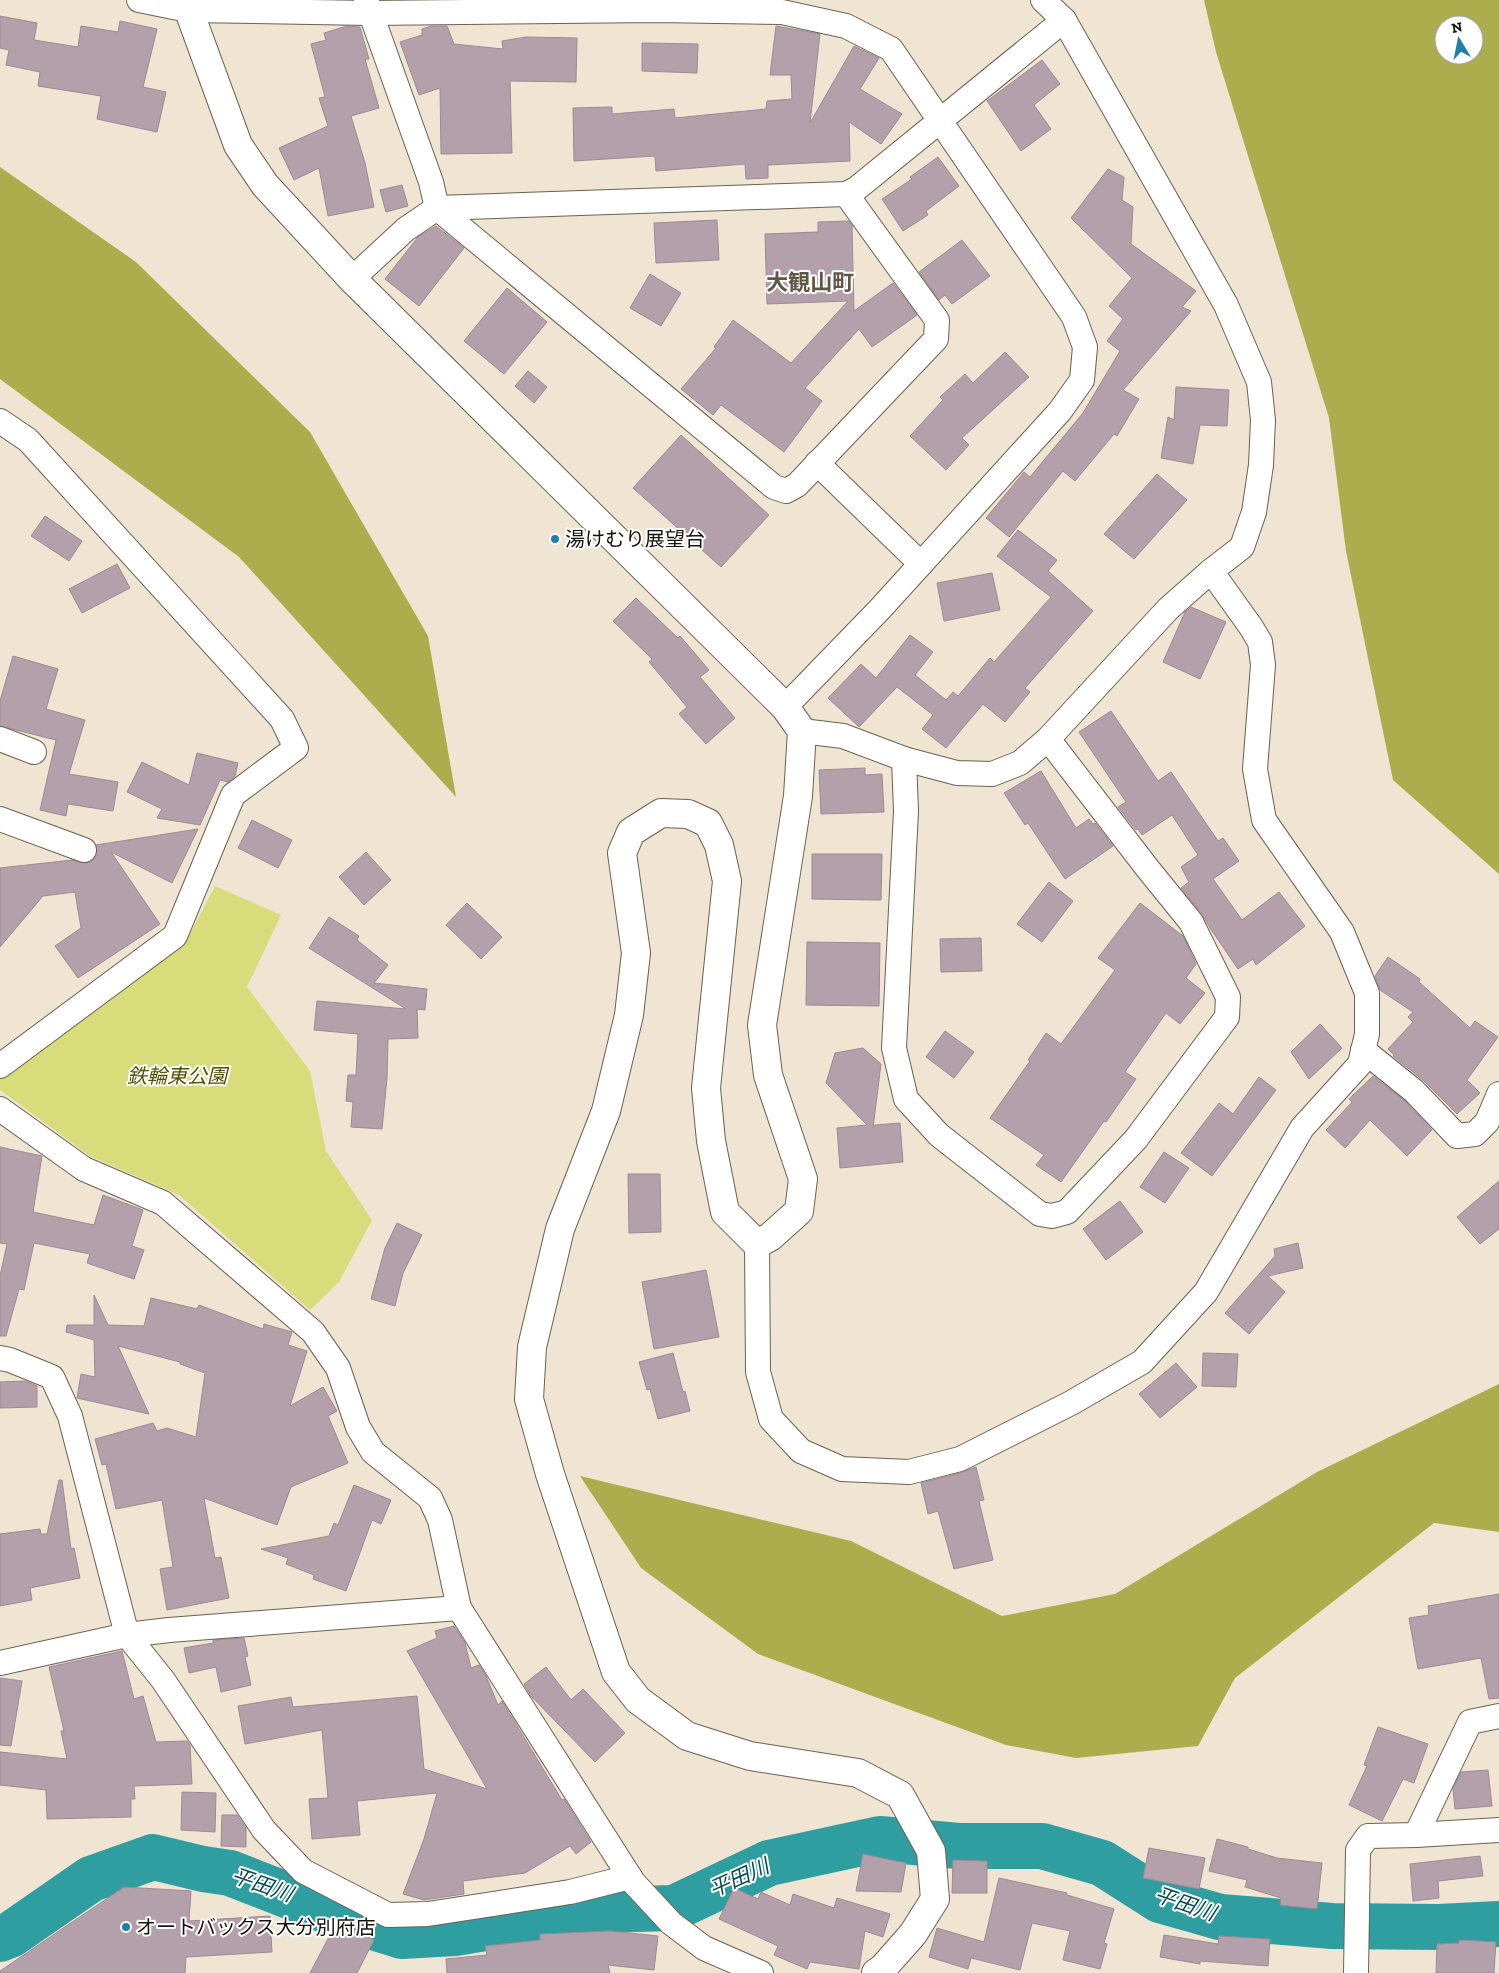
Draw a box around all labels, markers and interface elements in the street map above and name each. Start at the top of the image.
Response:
north arrow [1434,15,1484,65]
text: N [1450,18,1464,37]
district label: 大観山町 [766,269,854,296]
place label: 湯けむり展望台 [565,527,705,551]
marker: 湯けむり展望台 [549,533,561,545]
park label: 鉄輪東公園 [127,1064,230,1088]
water label: 平田川 [705,1852,774,1902]
water label: 平田川 [228,1862,298,1907]
water label: 平田川 [1151,1881,1221,1926]
place label: オートバックス大分別府店 [136,1915,375,1939]
marker: オートバックス大分別府店 [120,1921,132,1933]

